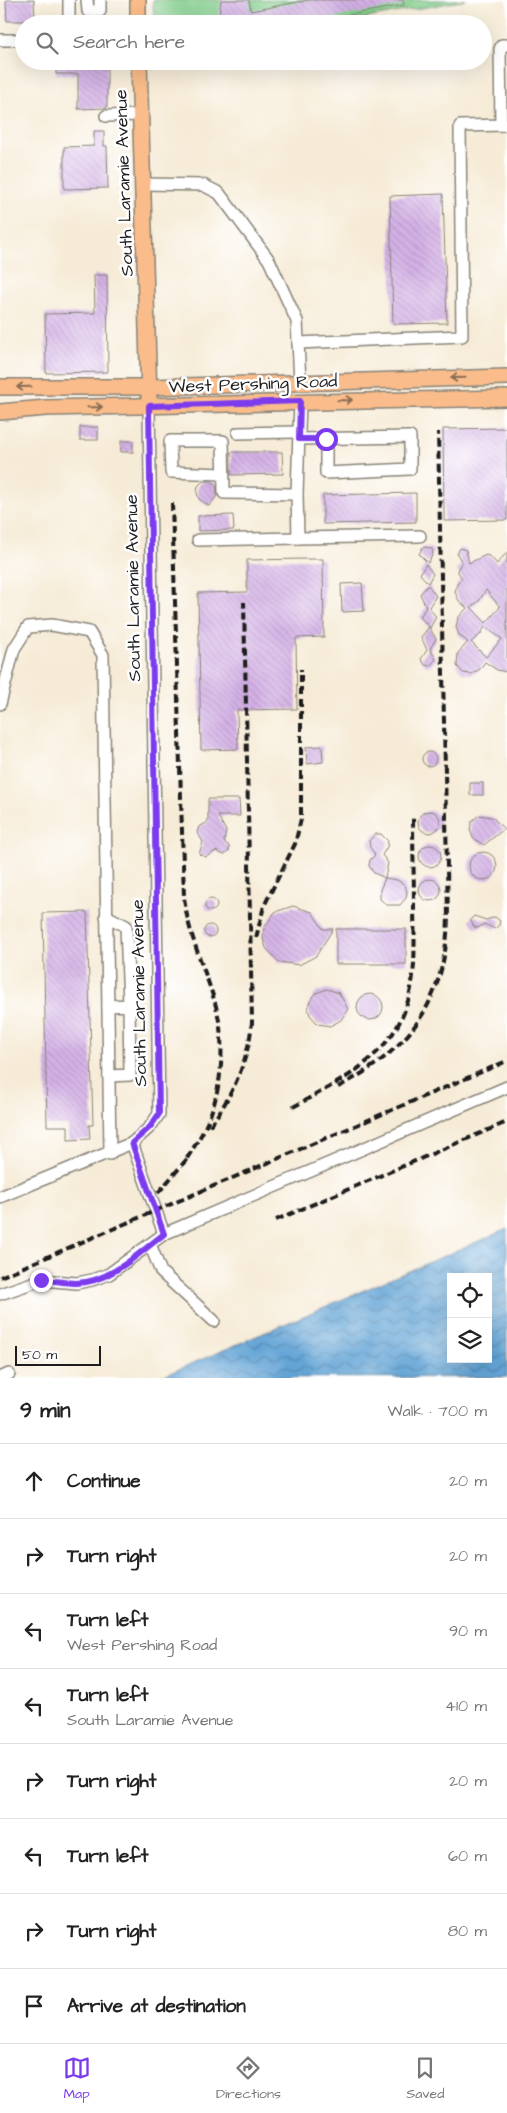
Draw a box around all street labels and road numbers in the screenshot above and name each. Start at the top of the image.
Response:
street label: South Laramie Avenue [108,89,140,277]
street label: West Pershing Road [168,369,338,400]
street label: South Laramie Avenue [119,494,147,682]
street label: South Laramie Avenue [125,899,153,1087]

